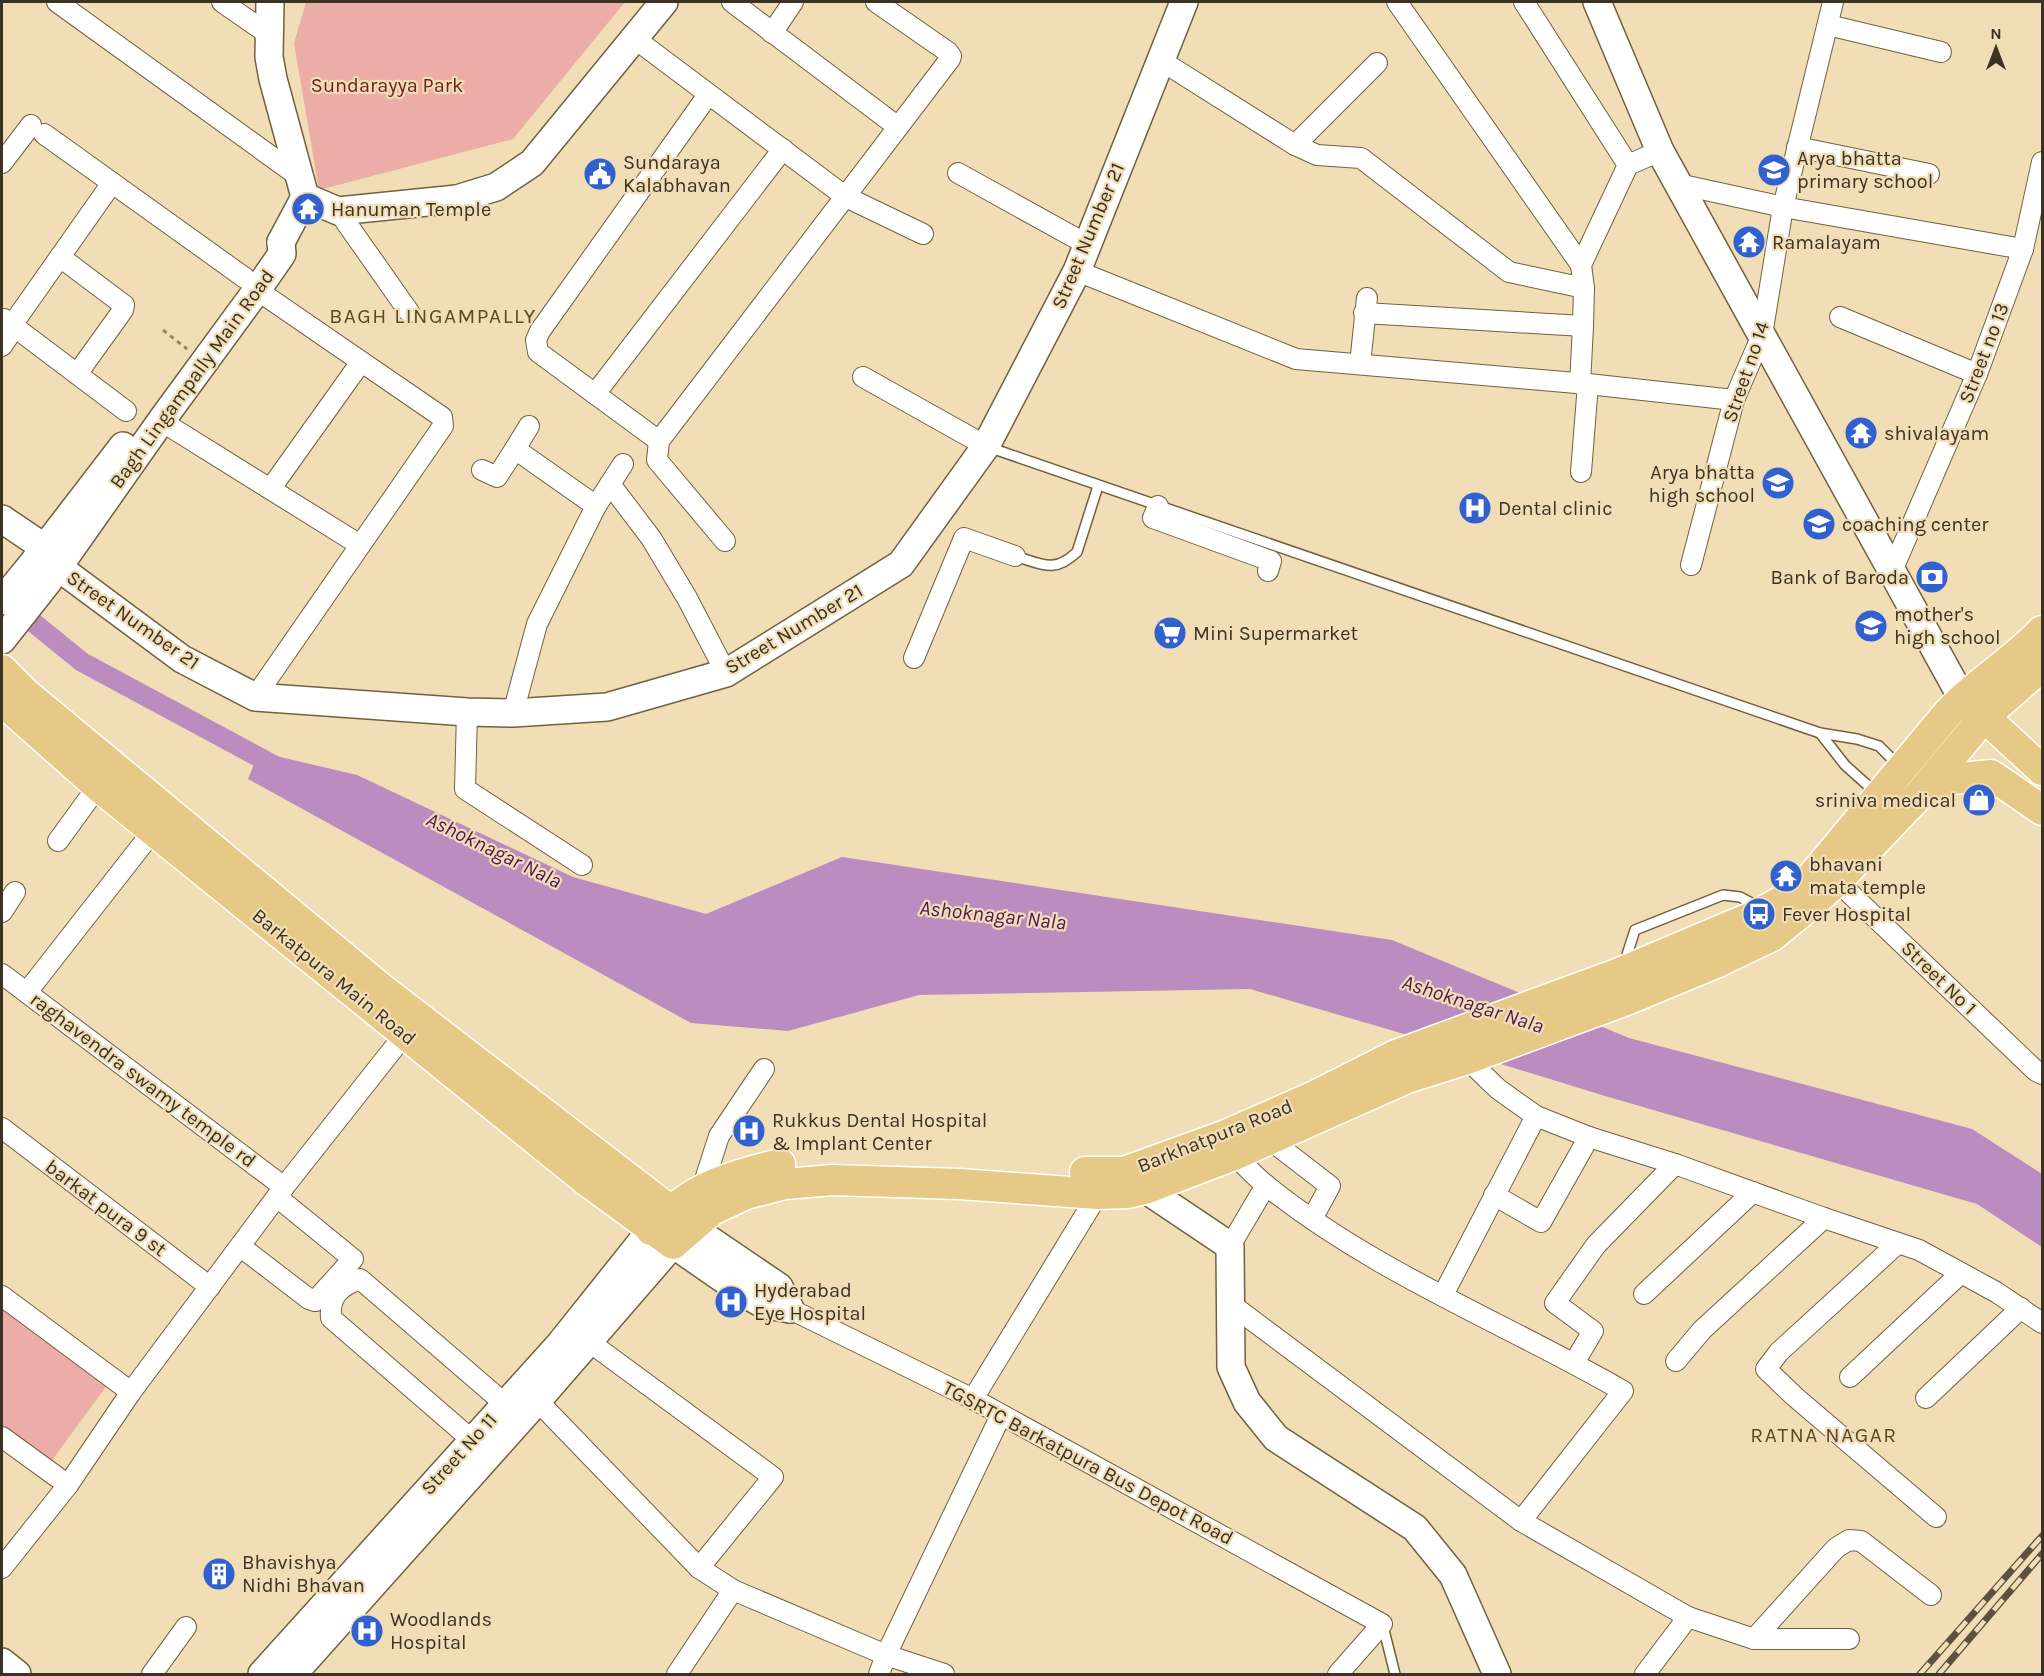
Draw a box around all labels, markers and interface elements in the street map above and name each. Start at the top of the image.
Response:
north arrow [1966,18,2026,78]
text: N [1990,24,2002,43]
park label: Sundarayya Park [311,74,463,97]
place label: Arya bhatta primary school [1797,147,1933,193]
place label: Sundaraya Kalabhavan [623,151,731,197]
school or university icon: Arya bhatta primary school [1756,152,1792,188]
public building icon: Sundaraya Kalabhavan [582,156,618,192]
street label: Street Number 21 [1047,159,1129,313]
temple icon: Hanuman Temple [290,191,326,227]
place label: Hanuman Temple [331,198,491,221]
temple icon: Ramalayam [1731,224,1767,260]
place label: Ramalayam [1772,231,1881,254]
street label: Bagh Lingampally Main Road [105,265,279,493]
street label: Street no 13 [1954,299,2014,407]
district label: BAGH LINGAMPALLY [329,304,537,328]
street label: Street no 14 [1718,319,1774,425]
temple icon: shivalayam [1843,415,1879,451]
place label: shivalayam [1884,422,1989,445]
place label: Arya bhatta high school [1649,461,1755,507]
school or university icon: Arya bhatta high school [1760,465,1796,501]
hospital icon: Dental clinic [1457,490,1493,526]
place label: Dental clinic [1498,497,1613,520]
school or university icon: coaching center [1801,506,1837,542]
place label: coaching center [1842,513,1989,536]
bank icon: Bank of Baroda [1914,559,1950,595]
street label: Street Number 21 [62,566,204,674]
place label: Bank of Baroda [1770,566,1909,589]
street label: Street Number 21 [721,579,867,679]
place label: mother's high school [1894,603,2001,649]
school or university icon: mother's high school [1853,608,1889,644]
supermarket icon: Mini Supermarket [1152,615,1188,651]
place label: Mini Supermarket [1193,622,1359,645]
shop icon: sriniva medical [1961,782,1997,818]
place label: sriniva medical [1815,789,1956,812]
water label: Ashoknagar Nala [422,807,566,893]
place label: bhavani mata temple [1809,853,1926,899]
temple icon: bhavani mata temple [1768,858,1804,894]
water label: Ashoknagar Nala [918,895,1068,935]
bus stop icon: Fever Hospital [1741,896,1777,932]
place label: Fever Hospital [1782,903,1911,926]
street label: Barkatpura Main Road [247,904,421,1050]
street label: Street No 1 [1897,937,1981,1019]
water label: Ashoknagar Nala [1399,970,1547,1038]
street label: raghavendra swamy temple rd [26,988,260,1172]
street label: Barkhatpura Road [1134,1094,1296,1178]
place label: Rukkus Dental Hospital & Implant Center [772,1109,987,1155]
hospital icon: Rukkus Dental Hospital & Implant Center [731,1113,767,1149]
street label: barkat pura 9 st [41,1155,172,1261]
place label: Hyderabad Eye Hospital [754,1279,866,1325]
hospital icon: Hyderabad Eye Hospital [713,1284,749,1320]
street label: TGSRTC Barkatpura Bus Depot Road [939,1376,1237,1550]
street label: Street No 11 [416,1408,502,1500]
district label: RATNA NAGAR [1750,1423,1898,1447]
place label: Bhavishya Nidhi Bhavan [242,1551,365,1597]
building icon: Bhavishya Nidhi Bhavan [201,1556,237,1592]
place label: Woodlands Hospital [390,1608,492,1654]
hospital icon: Woodlands Hospital [349,1613,385,1649]

